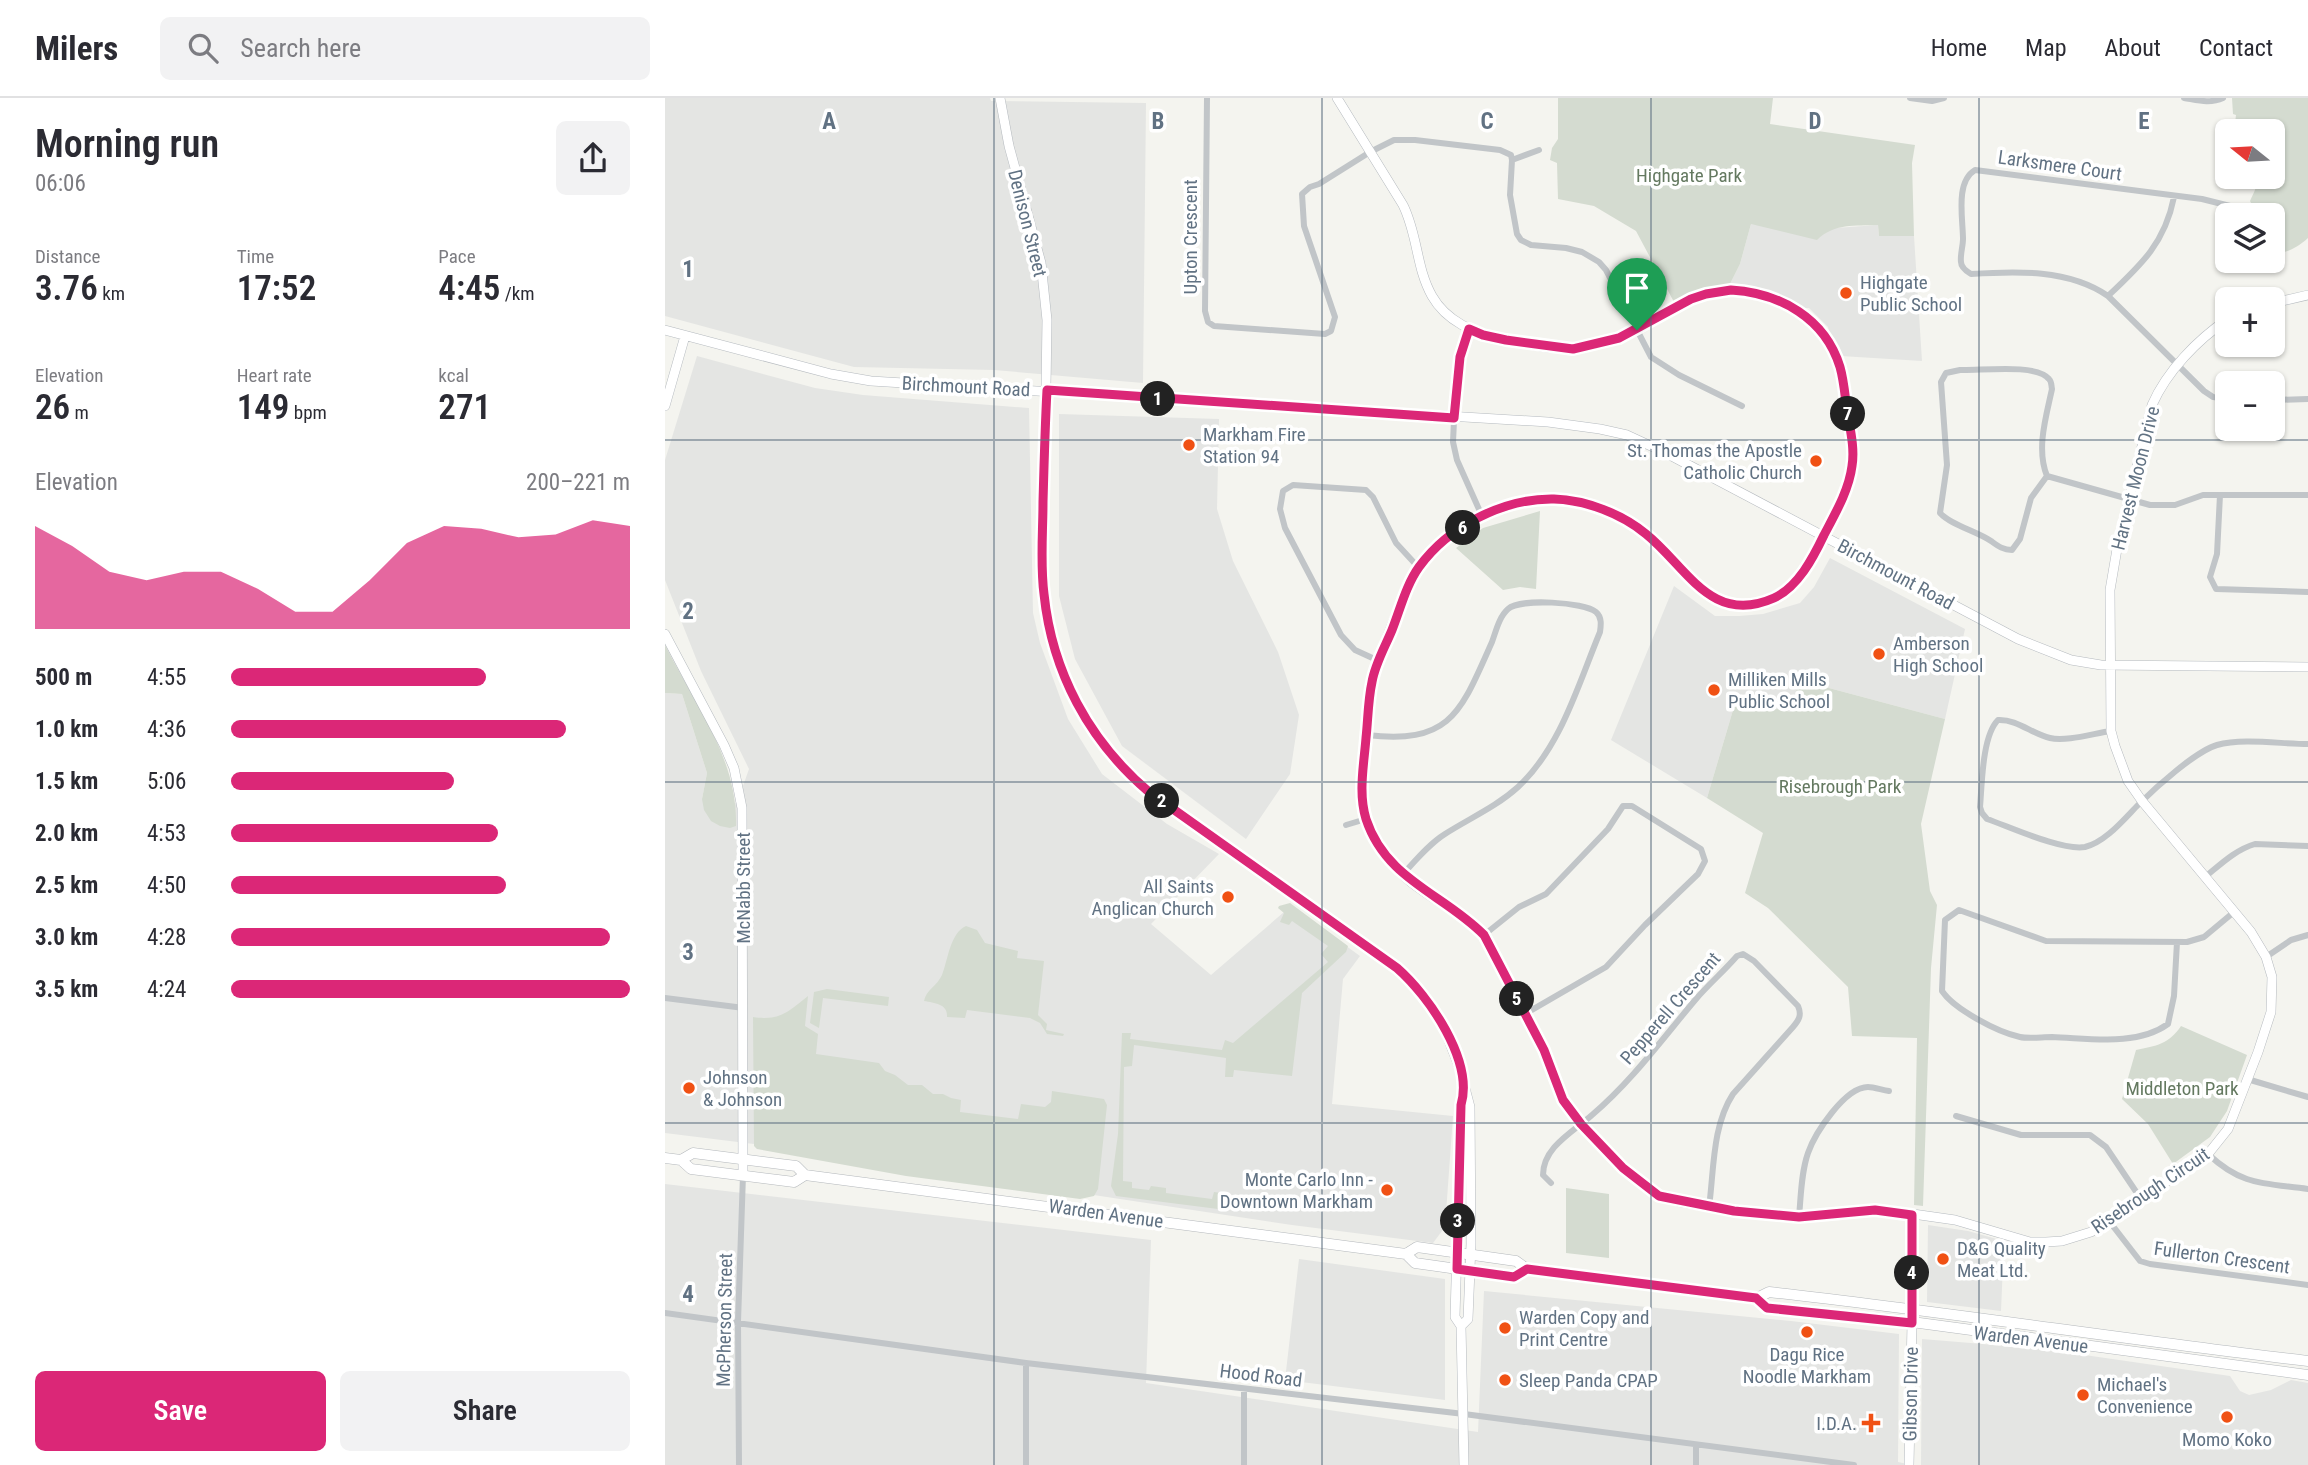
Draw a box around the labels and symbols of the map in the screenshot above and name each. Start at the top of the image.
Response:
text: A [822,108,836,135]
text: B [1152,108,1164,135]
text: C [1480,108,1494,135]
text: D [1809,108,1822,135]
text: E [2138,108,2150,135]
north arrow [2215,119,2285,189]
street label: Larksmere Court [1997,145,2123,186]
park label: Highgate Park [1636,164,1742,187]
street label: Denison Street [1003,167,1052,279]
street label: Upton Crescent [1179,179,1202,295]
text: 1 [682,256,694,283]
pin [1607,258,1667,330]
place label: Highgate Public School [1860,271,1962,316]
marker: Highgate Public School [1838,285,1854,301]
street label: Birchmount Road [901,372,1031,401]
pin: 1 [1141,382,1175,416]
pin: 7 [1831,396,1865,432]
street label: Harvest Moon Drive [2107,404,2164,552]
place label: Markham Fire Station 94 [1203,423,1306,468]
marker: Markham Fire Station 94 [1181,437,1197,453]
place label: St. Thomas the Apostle Catholic Church [1627,439,1802,484]
marker: St. Thomas the Apostle Catholic Church [1808,453,1824,469]
pin: 6 [1445,510,1481,546]
street label: Birchmount Road [1834,534,1958,615]
text: 2 [682,598,694,625]
place label: Amberson High School [1893,632,1983,677]
marker: Amberson High School [1871,646,1887,662]
place label: Milliken Mills Public School [1728,668,1830,713]
marker: Milliken Mills Public School [1706,682,1722,698]
park label: Risebrough Park [1779,775,1902,798]
pin: 2 [1145,784,1179,818]
street label: McNabb Street [732,832,755,944]
place label: All Saints Anglican Church [1092,875,1214,920]
marker: All Saints Anglican Church [1220,889,1236,905]
text: 3 [682,939,694,966]
street label: Pepperell Crescent [1615,948,1725,1069]
pin: 5 [1499,982,1535,1016]
place label: Johnson & Johnson [703,1066,782,1111]
park label: Middleton Park [2125,1077,2239,1100]
marker: Johnson & Johnson [681,1080,697,1096]
street label: Risebrough Circuit [2087,1142,2214,1238]
place label: Monte Carlo Inn - Downtown Markham [1220,1168,1373,1213]
marker: Monte Carlo Inn - Downtown Markham [1379,1182,1395,1198]
street label: Warden Avenue [1047,1194,1165,1233]
pin: 3 [1441,1204,1475,1238]
place label: D&G Quality Meat Ltd. [1957,1237,2046,1282]
street label: Fullerton Crescent [2152,1237,2291,1278]
marker: D&G Quality Meat Ltd. [1935,1251,1951,1267]
street label: McPherson Street [712,1253,737,1387]
pin: 4 [1895,1256,1929,1290]
text: 4 [682,1281,694,1308]
place label: Warden Copy and Print Centre [1519,1306,1649,1351]
marker: Warden Copy and Print Centre [1497,1320,1513,1336]
street label: Warden Avenue [1972,1321,2090,1358]
marker: Dagu Rice Noodle Markham [1799,1324,1815,1340]
place label: Dagu Rice Noodle Markham [1743,1343,1871,1388]
street label: Gibson Drive [1898,1346,1923,1442]
street label: Hood Road [1218,1359,1303,1392]
place label: Sleep Panda CPAP [1519,1369,1658,1392]
marker: Sleep Panda CPAP [1497,1372,1513,1388]
place label: Michael's Convenience [2097,1373,2193,1418]
marker: Michael's Convenience [2075,1387,2091,1403]
marker: Momo Koko [2219,1409,2235,1425]
place label: I.D.A. [1816,1412,1857,1435]
marker: I.D.A. [1863,1415,1879,1431]
place label: Momo Koko [2182,1428,2272,1451]

